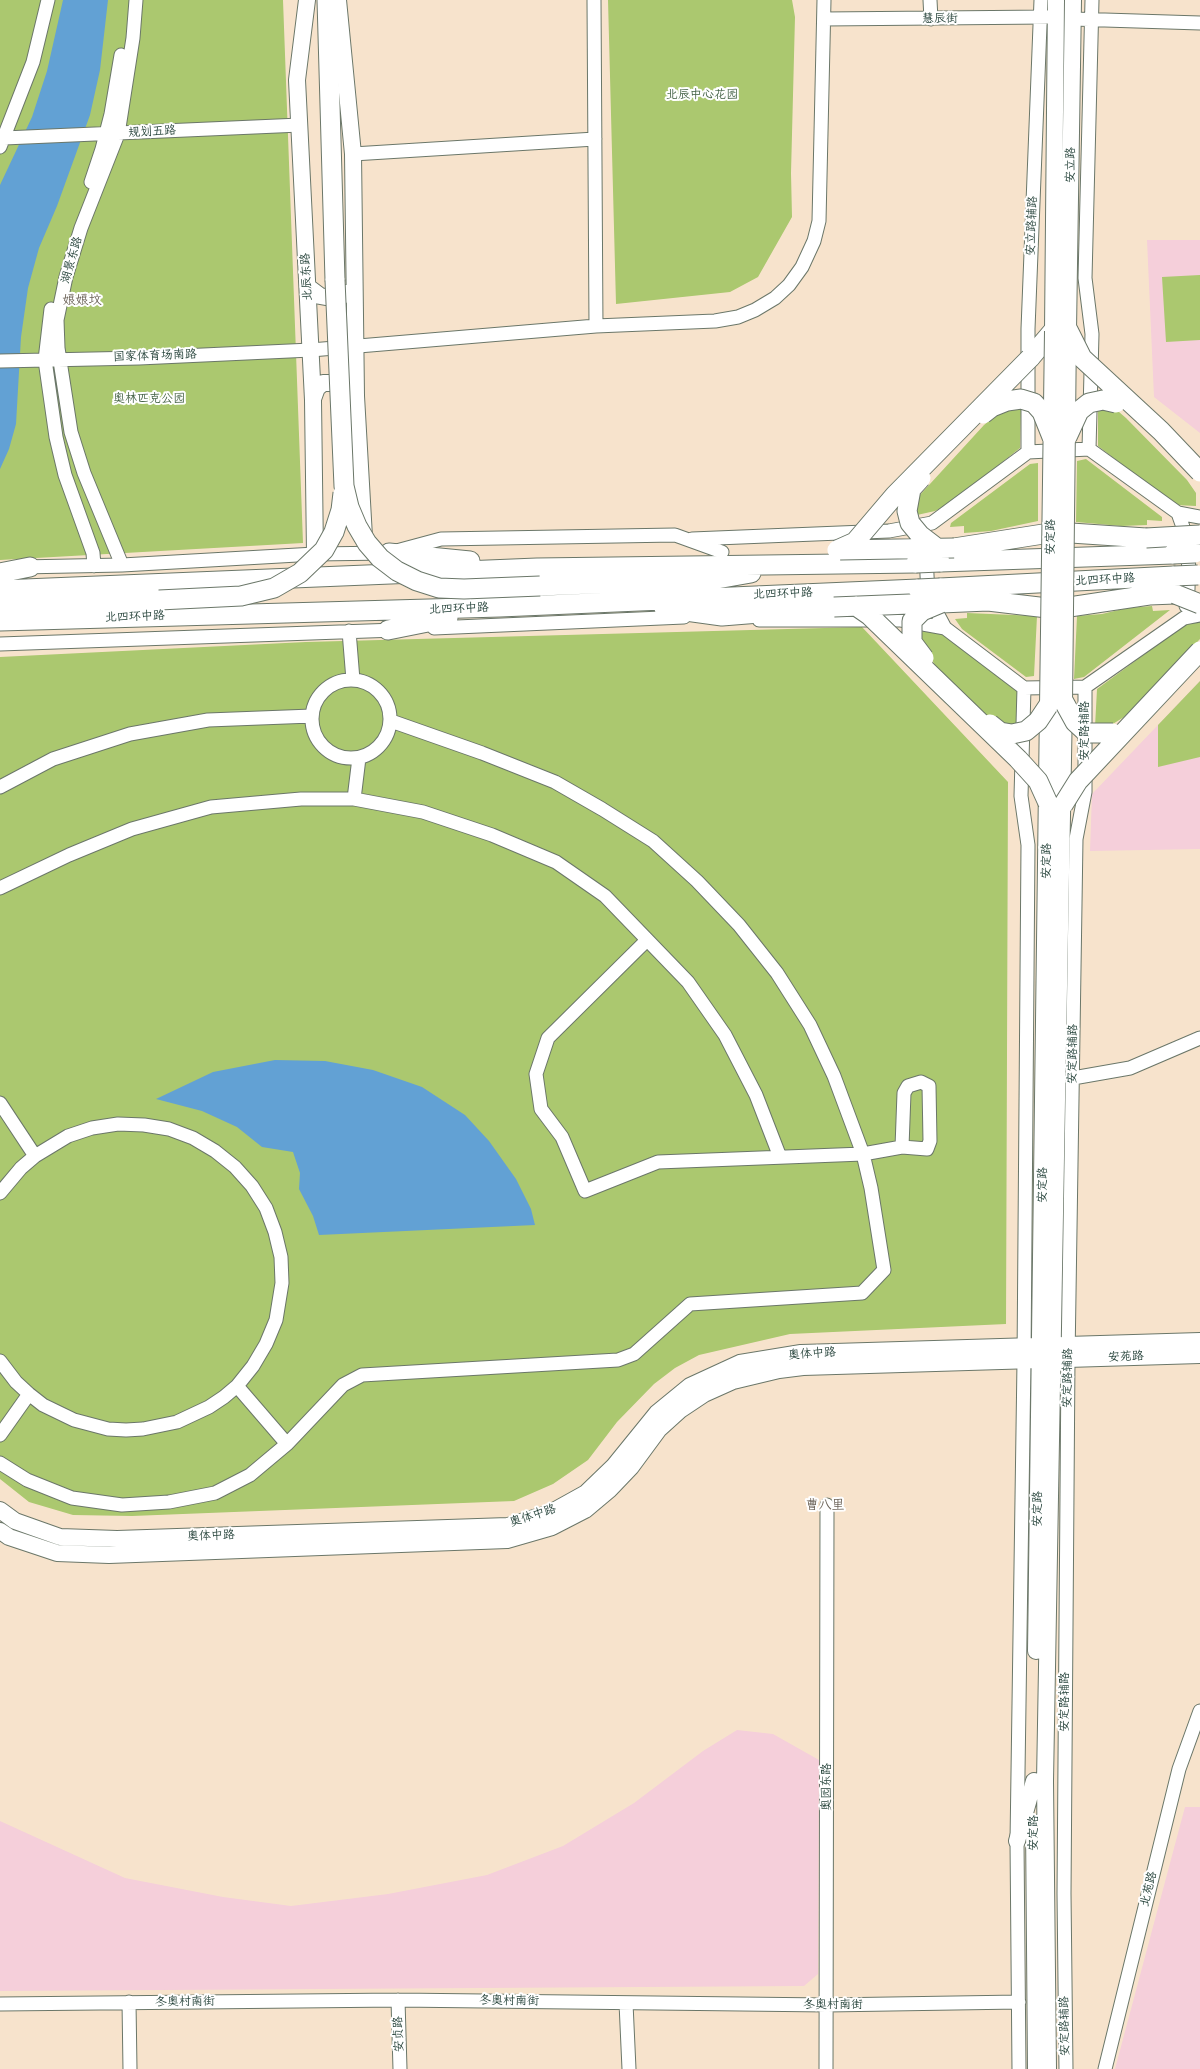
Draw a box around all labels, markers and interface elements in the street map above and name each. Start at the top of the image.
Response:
street label: 慧辰街 [922,11,958,27]
park label: 北辰中心花园 [666,88,738,102]
street label: 规划五路 [128,124,176,140]
street label: 安立路 [1063,147,1079,183]
street label: 安立路辅路 [1024,196,1040,256]
street label: 湖景东路 [58,235,86,285]
street label: 北辰东路 [299,253,315,301]
district label: 娘娘坟 [63,293,101,309]
street label: 国家体育场南路 [113,347,197,365]
park label: 奥林匹克公园 [113,392,185,406]
street label: 安定路 [1043,519,1059,555]
street label: 北四环中路 [1075,571,1135,589]
street label: 北四环中路 [753,586,813,602]
street label: 北四环中路 [429,601,489,617]
street label: 北四环中路 [105,609,165,625]
street label: 安定路辅路 [1078,701,1092,761]
street label: 安定路 [1039,843,1055,879]
street label: 安定路辅路 [1065,1024,1081,1084]
street label: 安定路 [1035,1167,1051,1203]
street label: 奥体中路 [788,1345,836,1363]
street label: 安定路辅路 [1060,1348,1076,1408]
street label: 安苑路 [1108,1349,1144,1365]
street label: 安定路 [1030,1491,1046,1527]
district label: 曹八里 [806,1498,844,1514]
street label: 奥体中路 [508,1502,558,1530]
street label: 奥体中路 [187,1528,235,1544]
street label: 安定路辅路 [1058,1672,1072,1732]
street label: 奥园东路 [820,1763,834,1811]
street label: 安定路 [1027,1815,1041,1851]
street label: 北苑路 [1138,1870,1160,1908]
street label: 冬奥村南街 [479,1993,539,2009]
street label: 冬奥村南街 [155,1994,215,2010]
street label: 安定路辅路 [1057,1996,1073,2056]
street label: 冬奥村南街 [803,1998,863,2012]
street label: 安贞路 [391,2016,407,2052]

